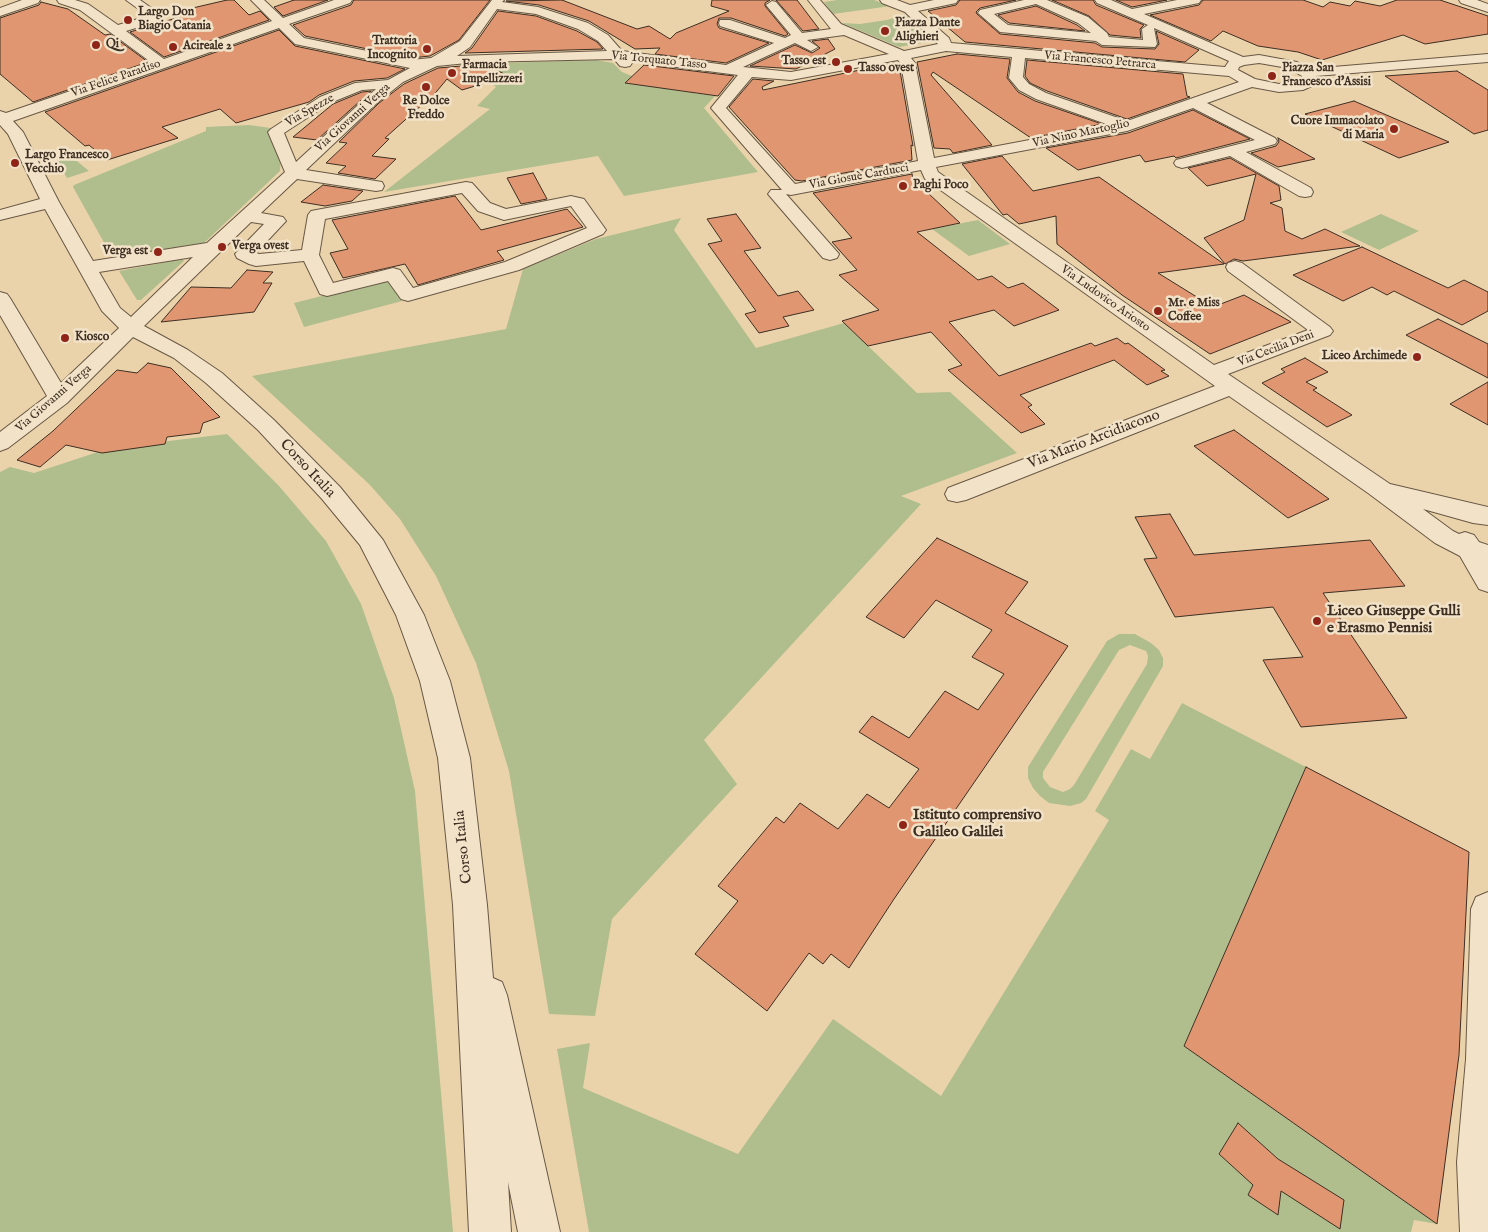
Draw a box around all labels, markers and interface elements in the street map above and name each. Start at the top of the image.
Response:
place label: Largo Don Biagio Catania [138,6,211,34]
marker: Largo Don Biagio Catania [122,14,134,26]
place label: Piazza Dante Alighieri [895,17,960,45]
marker: Piazza Dante Alighieri [879,25,891,37]
place label: Trattoria Incognito [367,35,417,63]
place label: Qi [106,38,119,52]
marker: Qi [90,39,102,51]
place label: Acireale 2 [183,40,232,54]
marker: Acireale 2 [167,41,179,53]
marker: Trattoria Incognito [421,43,433,55]
street label: Via Torquato Tasso [611,49,707,73]
street label: Via Francesco Petrarca [1044,49,1156,73]
place label: Tasso est [782,55,826,69]
marker: Tasso est [830,56,842,68]
street label: Via Felice Paradiso [69,57,163,101]
place label: Farmacia Impellizzeri [462,59,522,87]
place label: Tasso ovest [858,62,914,76]
place label: Piazza San Francesco d'Assisi [1282,62,1371,90]
marker: Tasso ovest [842,63,854,75]
marker: Farmacia Impellizzeri [446,67,458,79]
marker: Piazza San Francesco d'Assisi [1266,70,1278,82]
street label: Via Giovanni Verga [313,81,393,155]
marker: Re Dolce Freddo [420,81,432,93]
street label: Via Spezze [283,91,337,131]
place label: Re Dolce Freddo [402,95,450,123]
place label: Cuore Immacolato di Maria [1291,115,1384,143]
street label: Via Nino Martoglio [1031,117,1131,151]
marker: Cuore Immacolato di Maria [1388,123,1400,135]
place label: Largo Francesco Vecchio [25,149,109,177]
marker: Largo Francesco Vecchio [9,157,21,169]
street label: Via Giosuè Carducci [808,161,910,193]
place label: Paghi Poco [913,179,969,193]
marker: Paghi Poco [897,180,909,192]
place label: Verga ovest [232,240,289,254]
marker: Verga ovest [216,241,228,253]
place label: Verga est [103,245,148,259]
marker: Verga est [152,246,164,258]
street label: Via Ludovico Ariosto [1057,263,1153,335]
place label: Mr. e Miss Coffee [1168,297,1220,325]
marker: Mr. e Miss Coffee [1152,305,1164,317]
street label: Via Cecilia Deni [1236,328,1316,370]
place label: Kiosco [75,331,109,345]
marker: Kiosco [59,332,71,344]
place label: Liceo Archimede [1322,350,1407,364]
marker: Liceo Archimede [1411,351,1423,363]
street label: Via Giovanni Verga [13,362,95,436]
street label: Via Mario Arcidiacono [1025,407,1163,473]
street label: Corso Italia [275,436,339,502]
place label: Liceo Giuseppe Gulli e Erasmo Pennisi [1327,603,1460,638]
marker: Liceo Giuseppe Gulli e Erasmo Pennisi [1311,615,1323,627]
place label: Istituto comprensivo Galileo Galilei [913,807,1042,842]
street label: Corso Italia [451,810,477,884]
marker: Istituto comprensivo Galileo Galilei [897,819,909,831]

